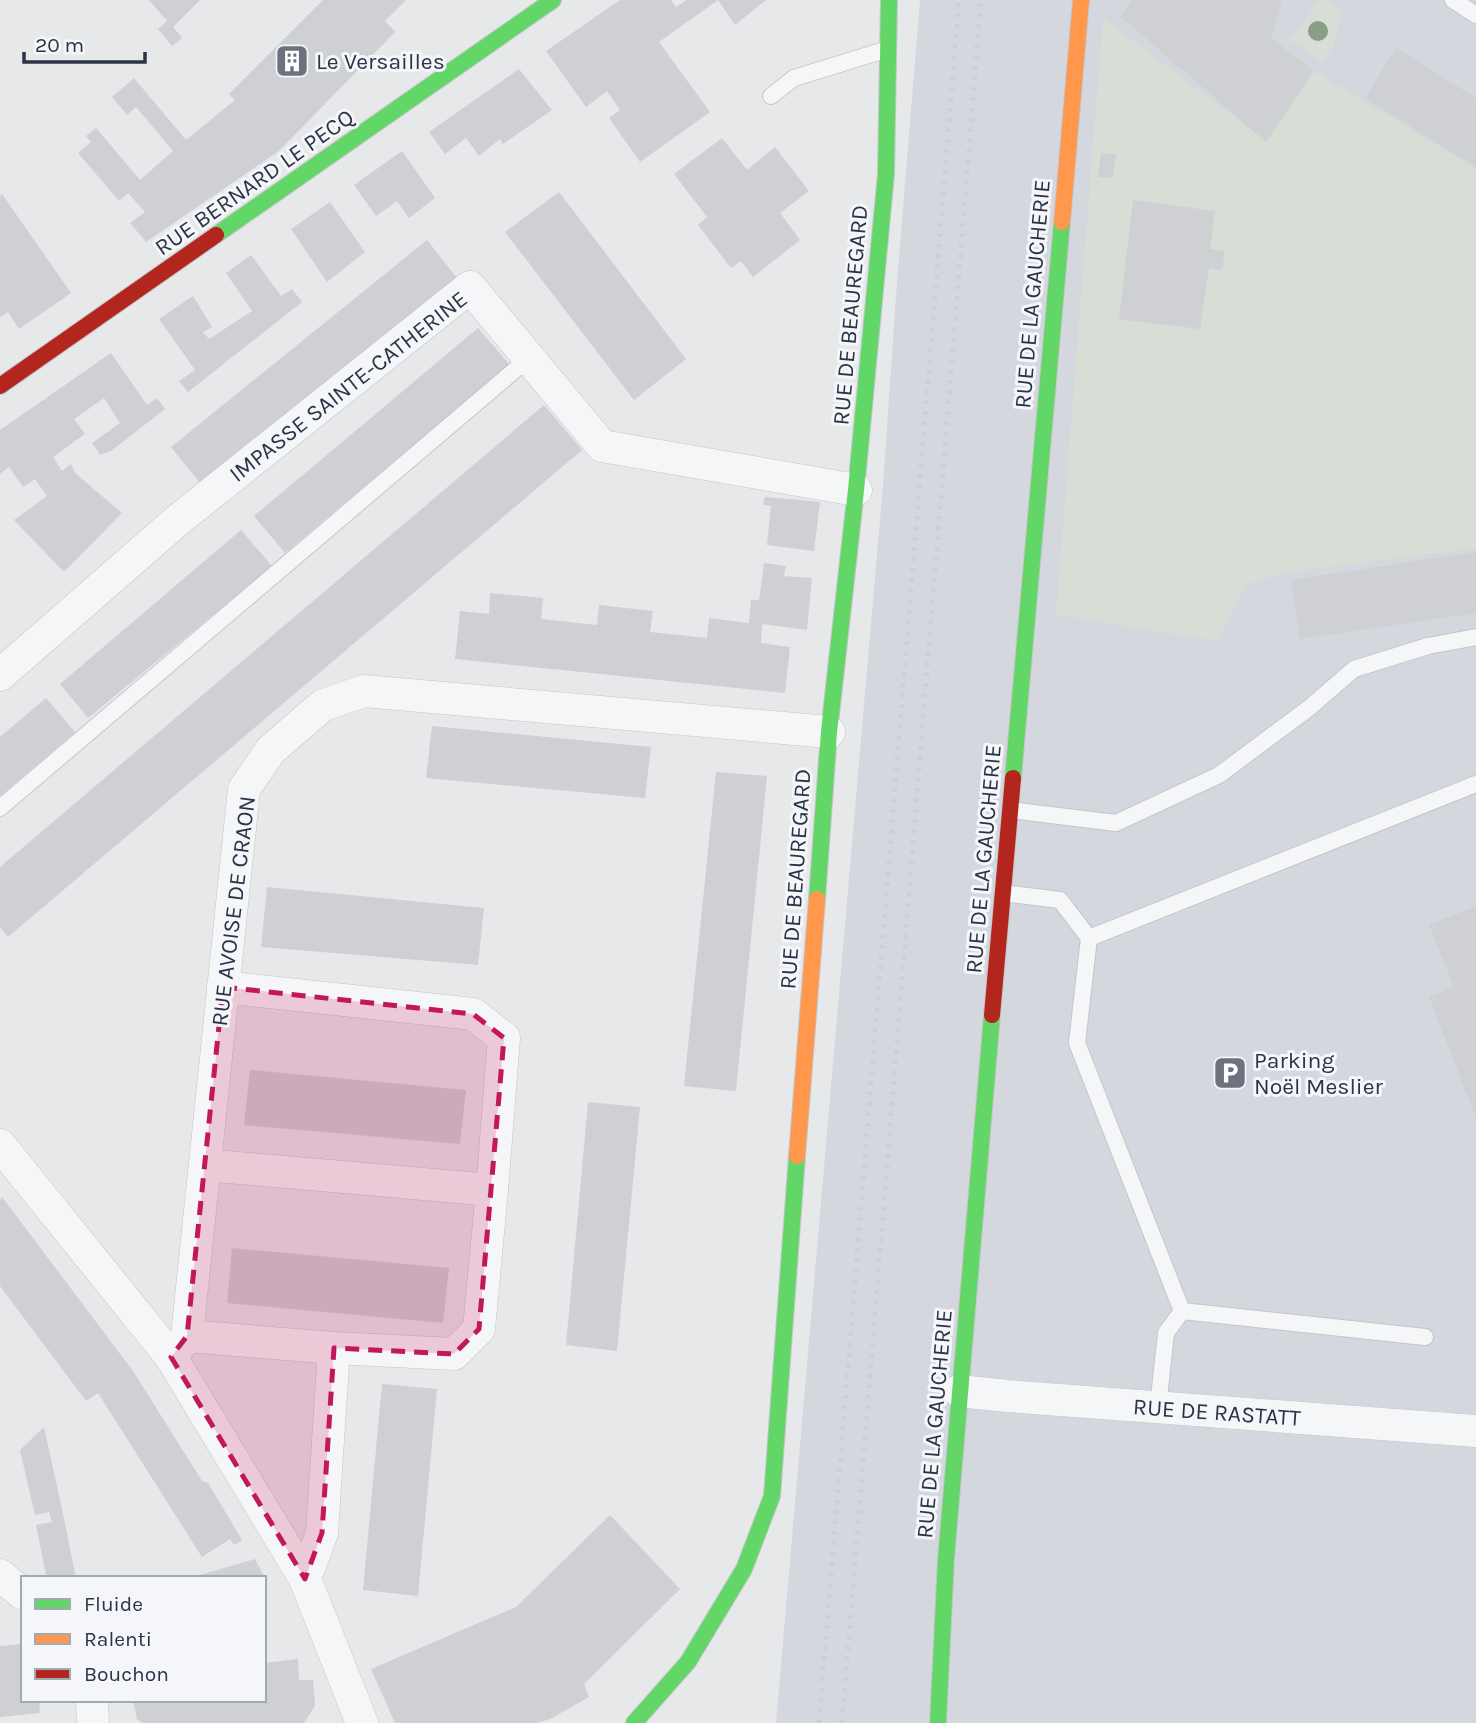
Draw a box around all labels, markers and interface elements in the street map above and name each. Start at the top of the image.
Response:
scale bar [24,21,145,65]
text: 20 m [35,33,84,57]
building icon: Le Versailles [273,42,311,80]
place label: Le Versailles [316,48,445,75]
street label: RUE BERNARD LE PECQ [150,104,359,261]
street label: RUE DE LA GAUCHERIE [1009,179,1056,409]
street label: RUE DE BEAUREGARD [827,204,874,426]
street label: IMPASSE SAINTE-CATHERINE [224,285,473,488]
street label: RUE DE LA GAUCHERIE [960,744,1007,974]
street label: RUE DE BEAUREGARD [774,768,817,990]
street label: RUE AVOISE DE CRAON [206,794,261,1028]
place label: Parking Noël Meslier [1254,1047,1383,1100]
parking icon: Parking Noël Meslier [1211,1054,1249,1092]
street label: RUE DE LA GAUCHERIE [911,1309,958,1539]
street label: RUE DE RASTATT [1132,1393,1302,1432]
legend [21,1576,266,1702]
text: Fluide [84,1592,143,1616]
text: Ralenti [84,1627,152,1651]
text: Bouchon [84,1662,169,1686]

